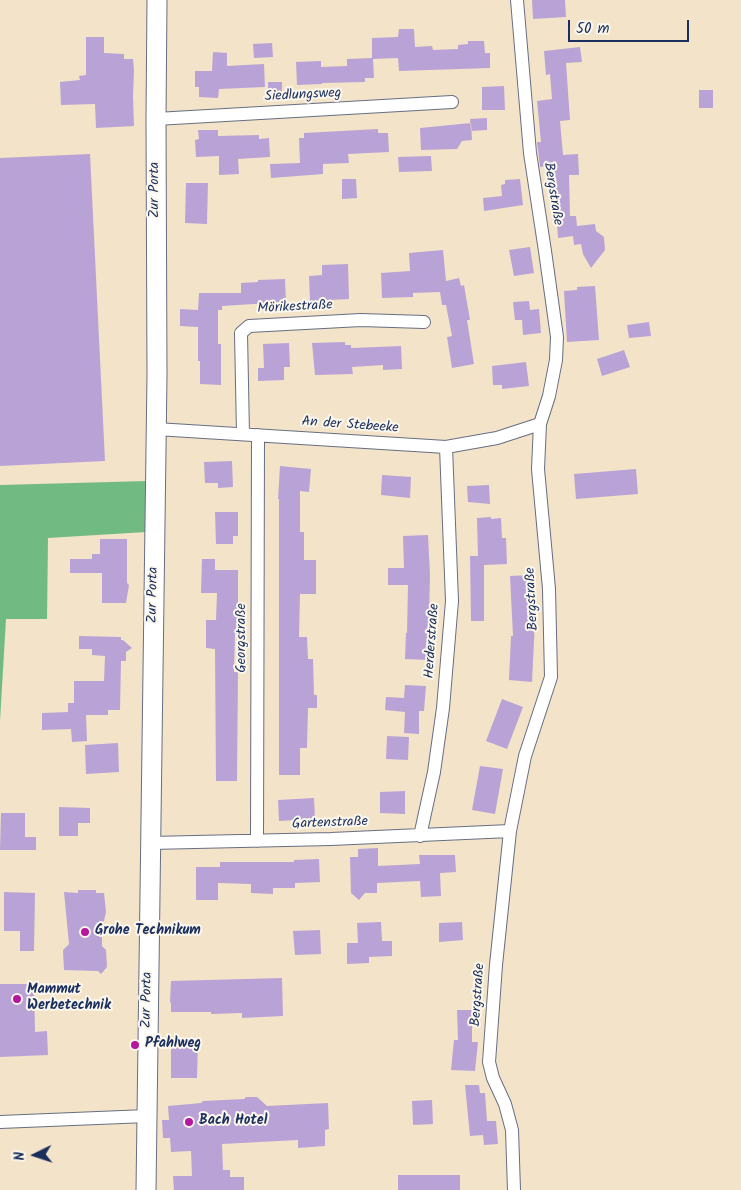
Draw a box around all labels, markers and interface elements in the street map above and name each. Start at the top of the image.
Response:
scale bar [571,10,692,42]
text: 50 m [576,17,610,41]
street label: Siedlungsweg [264,86,342,106]
street label: Bergstraße [539,161,565,227]
street label: Zur Porta [148,162,164,218]
street label: Mörikestraße [257,298,333,318]
street label: An der Stebeeke [301,414,399,438]
street label: Zur Porta [145,567,163,623]
street label: Bergstraße [523,567,543,631]
street label: Georgstraße [235,603,251,673]
street label: Herderstraße [422,603,444,679]
street label: Gartenstraße [292,814,368,834]
place label: Grohe Technikum [95,924,201,940]
marker: Grohe Technikum [79,926,91,938]
street label: Bergstraße [468,963,490,1027]
street label: Zur Porta [139,972,157,1028]
place label: Mammut Werbetechnik [27,983,111,1016]
marker: Mammut Werbetechnik [11,993,23,1005]
place label: Pfahlweg [145,1037,201,1053]
marker: Pfahlweg [129,1039,141,1051]
place label: Bach Hotel [199,1114,267,1130]
marker: Bach Hotel [183,1116,195,1128]
north arrow [10,1130,60,1180]
text: N [9,1151,31,1161]

